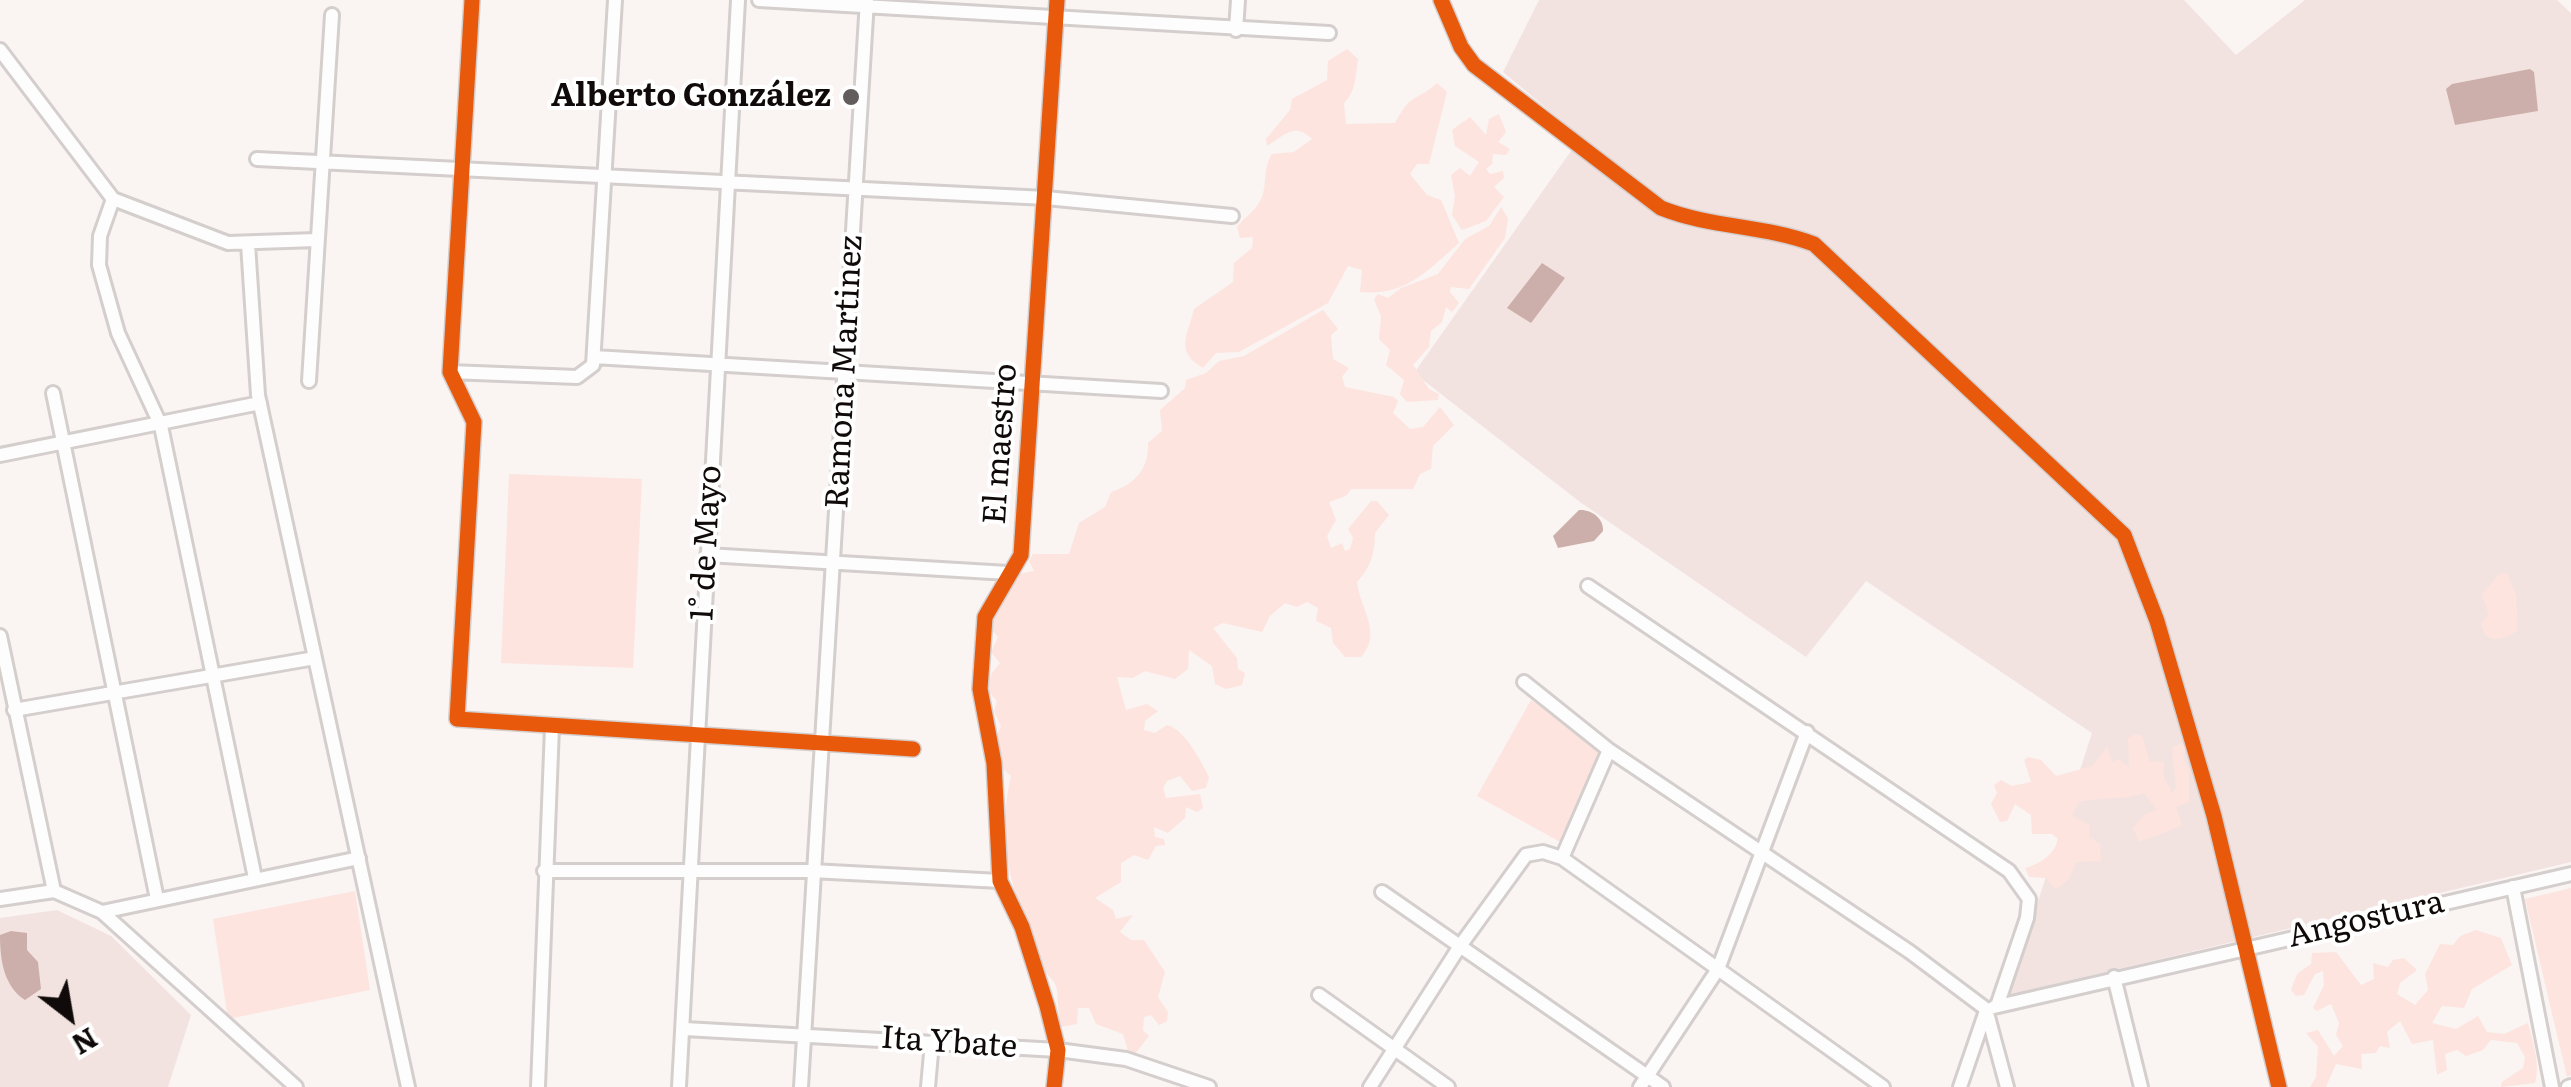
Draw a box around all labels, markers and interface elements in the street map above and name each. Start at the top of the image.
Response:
place label: Alberto González [551,78,831,116]
marker: Alberto González [840,86,862,108]
street label: Ramona Martinez [819,234,871,510]
street label: El maestro [976,362,1026,526]
street label: 1° de Mayo [684,464,730,622]
street label: Angostura [2284,883,2448,957]
north arrow [20,967,120,1067]
text: N [65,1019,106,1067]
street label: Ita Ybate [879,1019,1019,1067]

